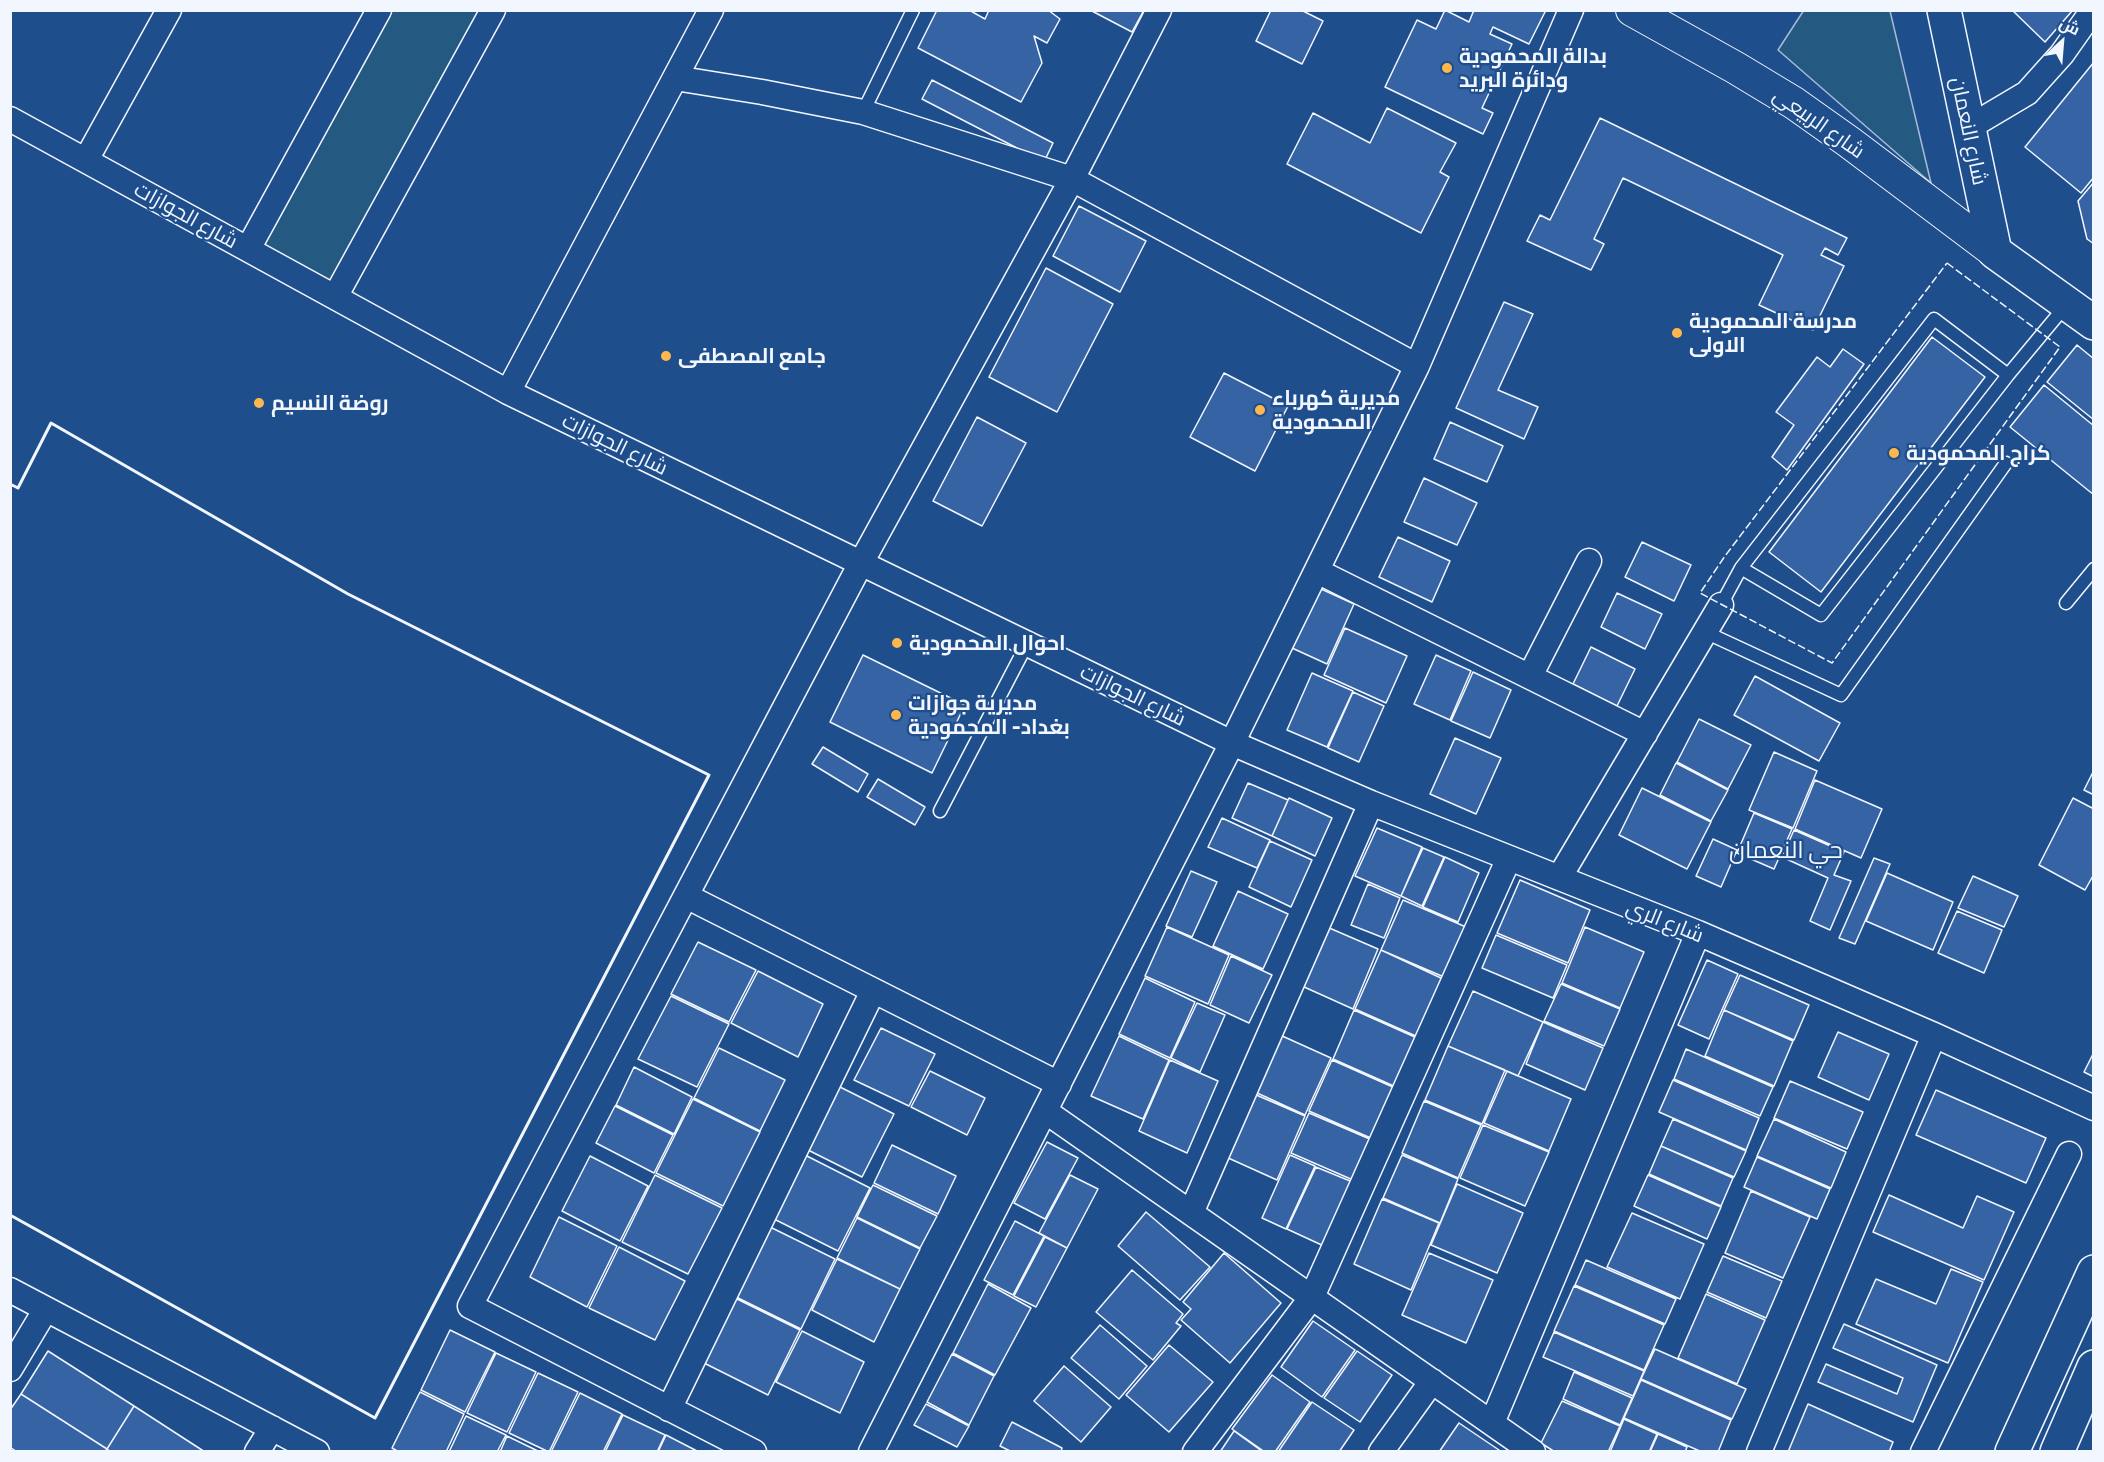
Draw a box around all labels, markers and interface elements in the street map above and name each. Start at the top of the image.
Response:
north arrow [2032,12,2092,72]
text: ش [2057,12,2084,38]
place label: بدالة المحمودية ودائرة البريد [1459,43,1607,93]
marker: بدالة المحمودية ودائرة البريد [1440,61,1454,75]
street label: شارع النعمان [1945,75,1993,187]
street label: شارع الربيعي [1768,82,1870,164]
street label: شارع الجوازات [130,176,242,254]
place label: مدرسة المحمودية الاولى [1689,308,1857,358]
marker: مدرسة المحمودية الاولى [1670,326,1684,340]
place label: جامع المصطفى [678,343,826,369]
marker: جامع المصطفى [659,349,673,363]
place label: مديرية كهرباء المحمودية [1272,385,1400,435]
place label: روضة النسيم [271,390,389,416]
marker: روضة النسيم [252,396,266,410]
marker: مديرية كهرباء المحمودية [1253,403,1267,417]
street label: شارع الجوازات [558,408,672,480]
place label: كراج المحمودية [1906,440,2051,466]
marker: كراج المحمودية [1887,446,1901,460]
place label: احوال المحمودية [909,630,1066,656]
marker: احوال المحمودية [890,636,904,650]
street label: شارع الجوازات [1076,659,1190,731]
place label: مديرية جوازات بغداد- المحمودية [908,690,1070,740]
marker: مديرية جوازات بغداد- المحمودية [889,708,903,722]
district label: حي النعمان [1729,836,1843,864]
street label: شارع الري [1623,894,1707,948]

